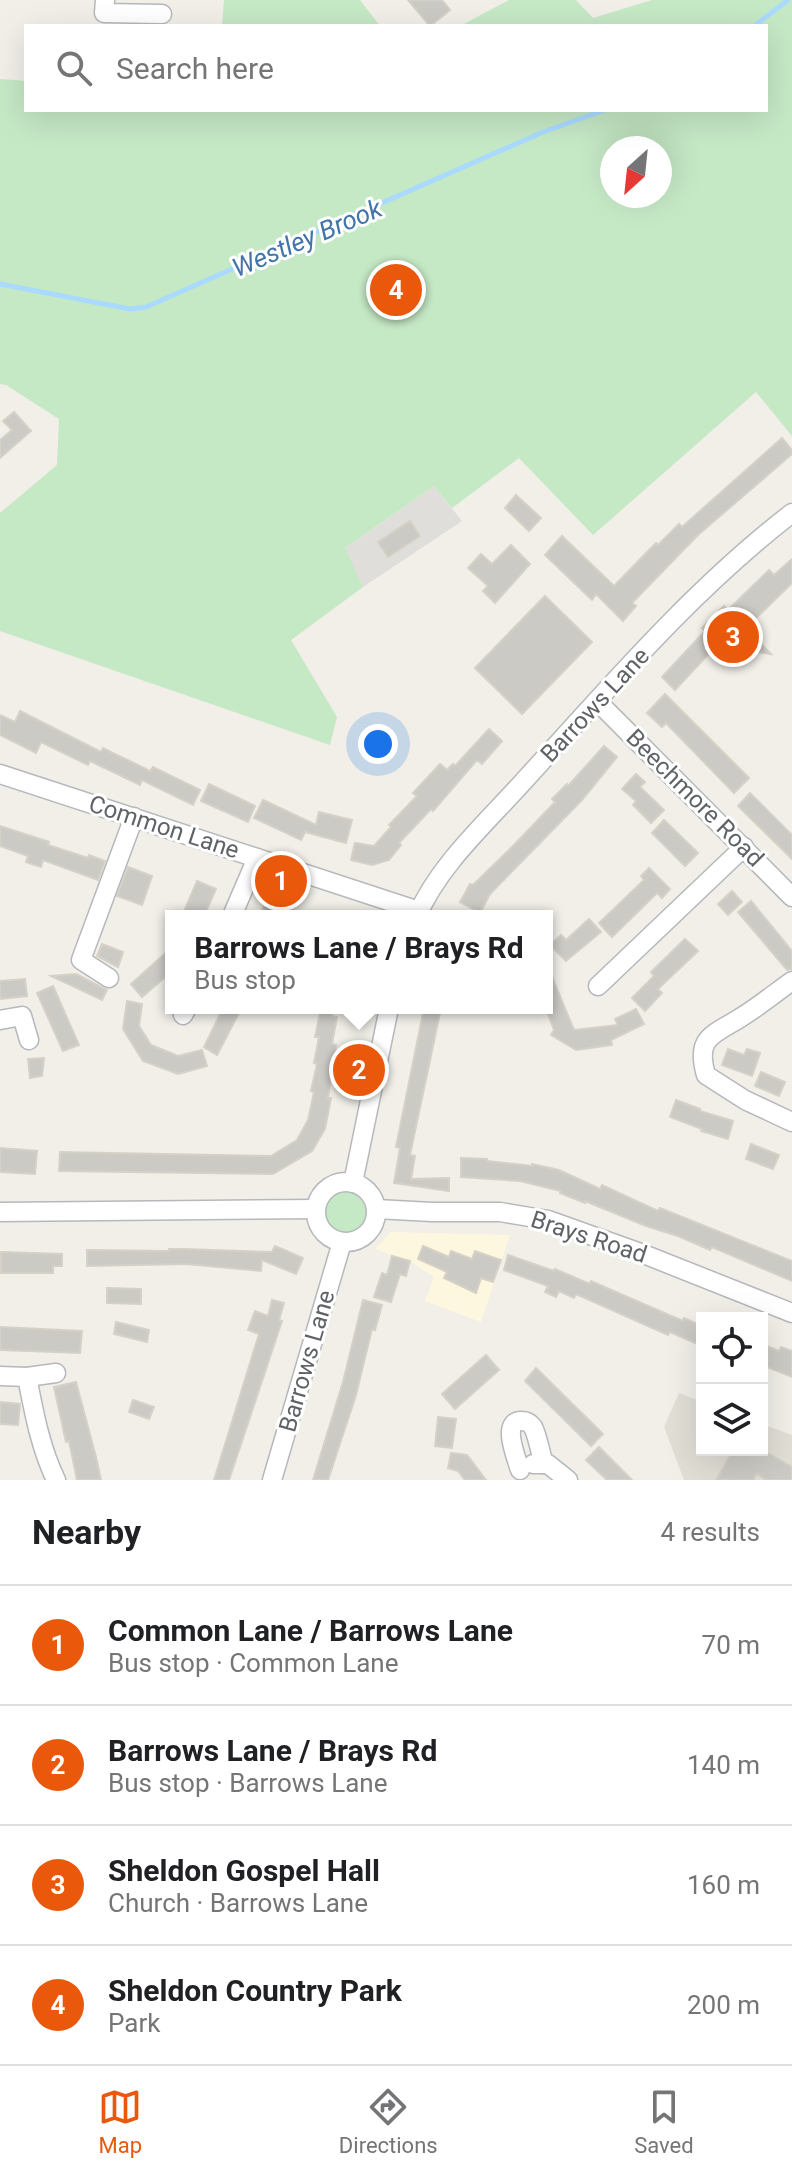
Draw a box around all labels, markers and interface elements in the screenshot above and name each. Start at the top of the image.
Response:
search box [24,24,768,112]
icon: search [52,46,96,90]
text: Search here [116,51,274,86]
north arrow [600,136,672,208]
water label: Westley Brook [228,192,388,283]
pin: 4 [370,260,422,320]
pin: 3 [707,607,759,667]
street label: Barrows Lane [535,642,655,768]
your location [358,724,398,764]
street label: Beechmore Road [621,724,769,872]
street label: Common Lane [85,790,243,864]
pin: 1 [255,851,307,911]
popup [165,910,553,1014]
text: Barrows Lane / Brays Rd [194,930,524,965]
text: Bus stop [194,965,296,995]
pin: 2 [333,1040,385,1100]
street label: Brays Road [527,1205,651,1269]
street label: Barrows Lane [273,1287,341,1435]
map controls [696,1312,768,1456]
button: locate [696,1312,768,1384]
button: layers [696,1384,768,1456]
text: Nearby [32,1512,141,1552]
text: 4 results [661,1517,760,1547]
text: Common Lane / Barrows Lane [108,1613,513,1648]
text: 1 [51,1630,65,1660]
text: 70 m [702,1630,760,1660]
text: Bus stop · Common Lane [108,1648,398,1678]
text: Barrows Lane / Brays Rd [108,1733,437,1768]
text: 2 [51,1750,65,1780]
text: 140 m [687,1750,760,1780]
text: Bus stop · Barrows Lane [108,1768,387,1798]
text: Sheldon Gospel Hall [108,1853,380,1888]
text: 3 [51,1870,65,1900]
text: 160 m [687,1870,760,1900]
text: Church · Barrows Lane [108,1888,368,1918]
text: Sheldon Country Park [108,1973,402,2008]
text: 4 [51,1990,65,2020]
text: 200 m [687,1990,760,2020]
text: Park [108,2008,160,2038]
tab: Map [98,2085,142,2158]
tab: Directions [339,2085,438,2158]
tab: Saved [634,2085,694,2158]

